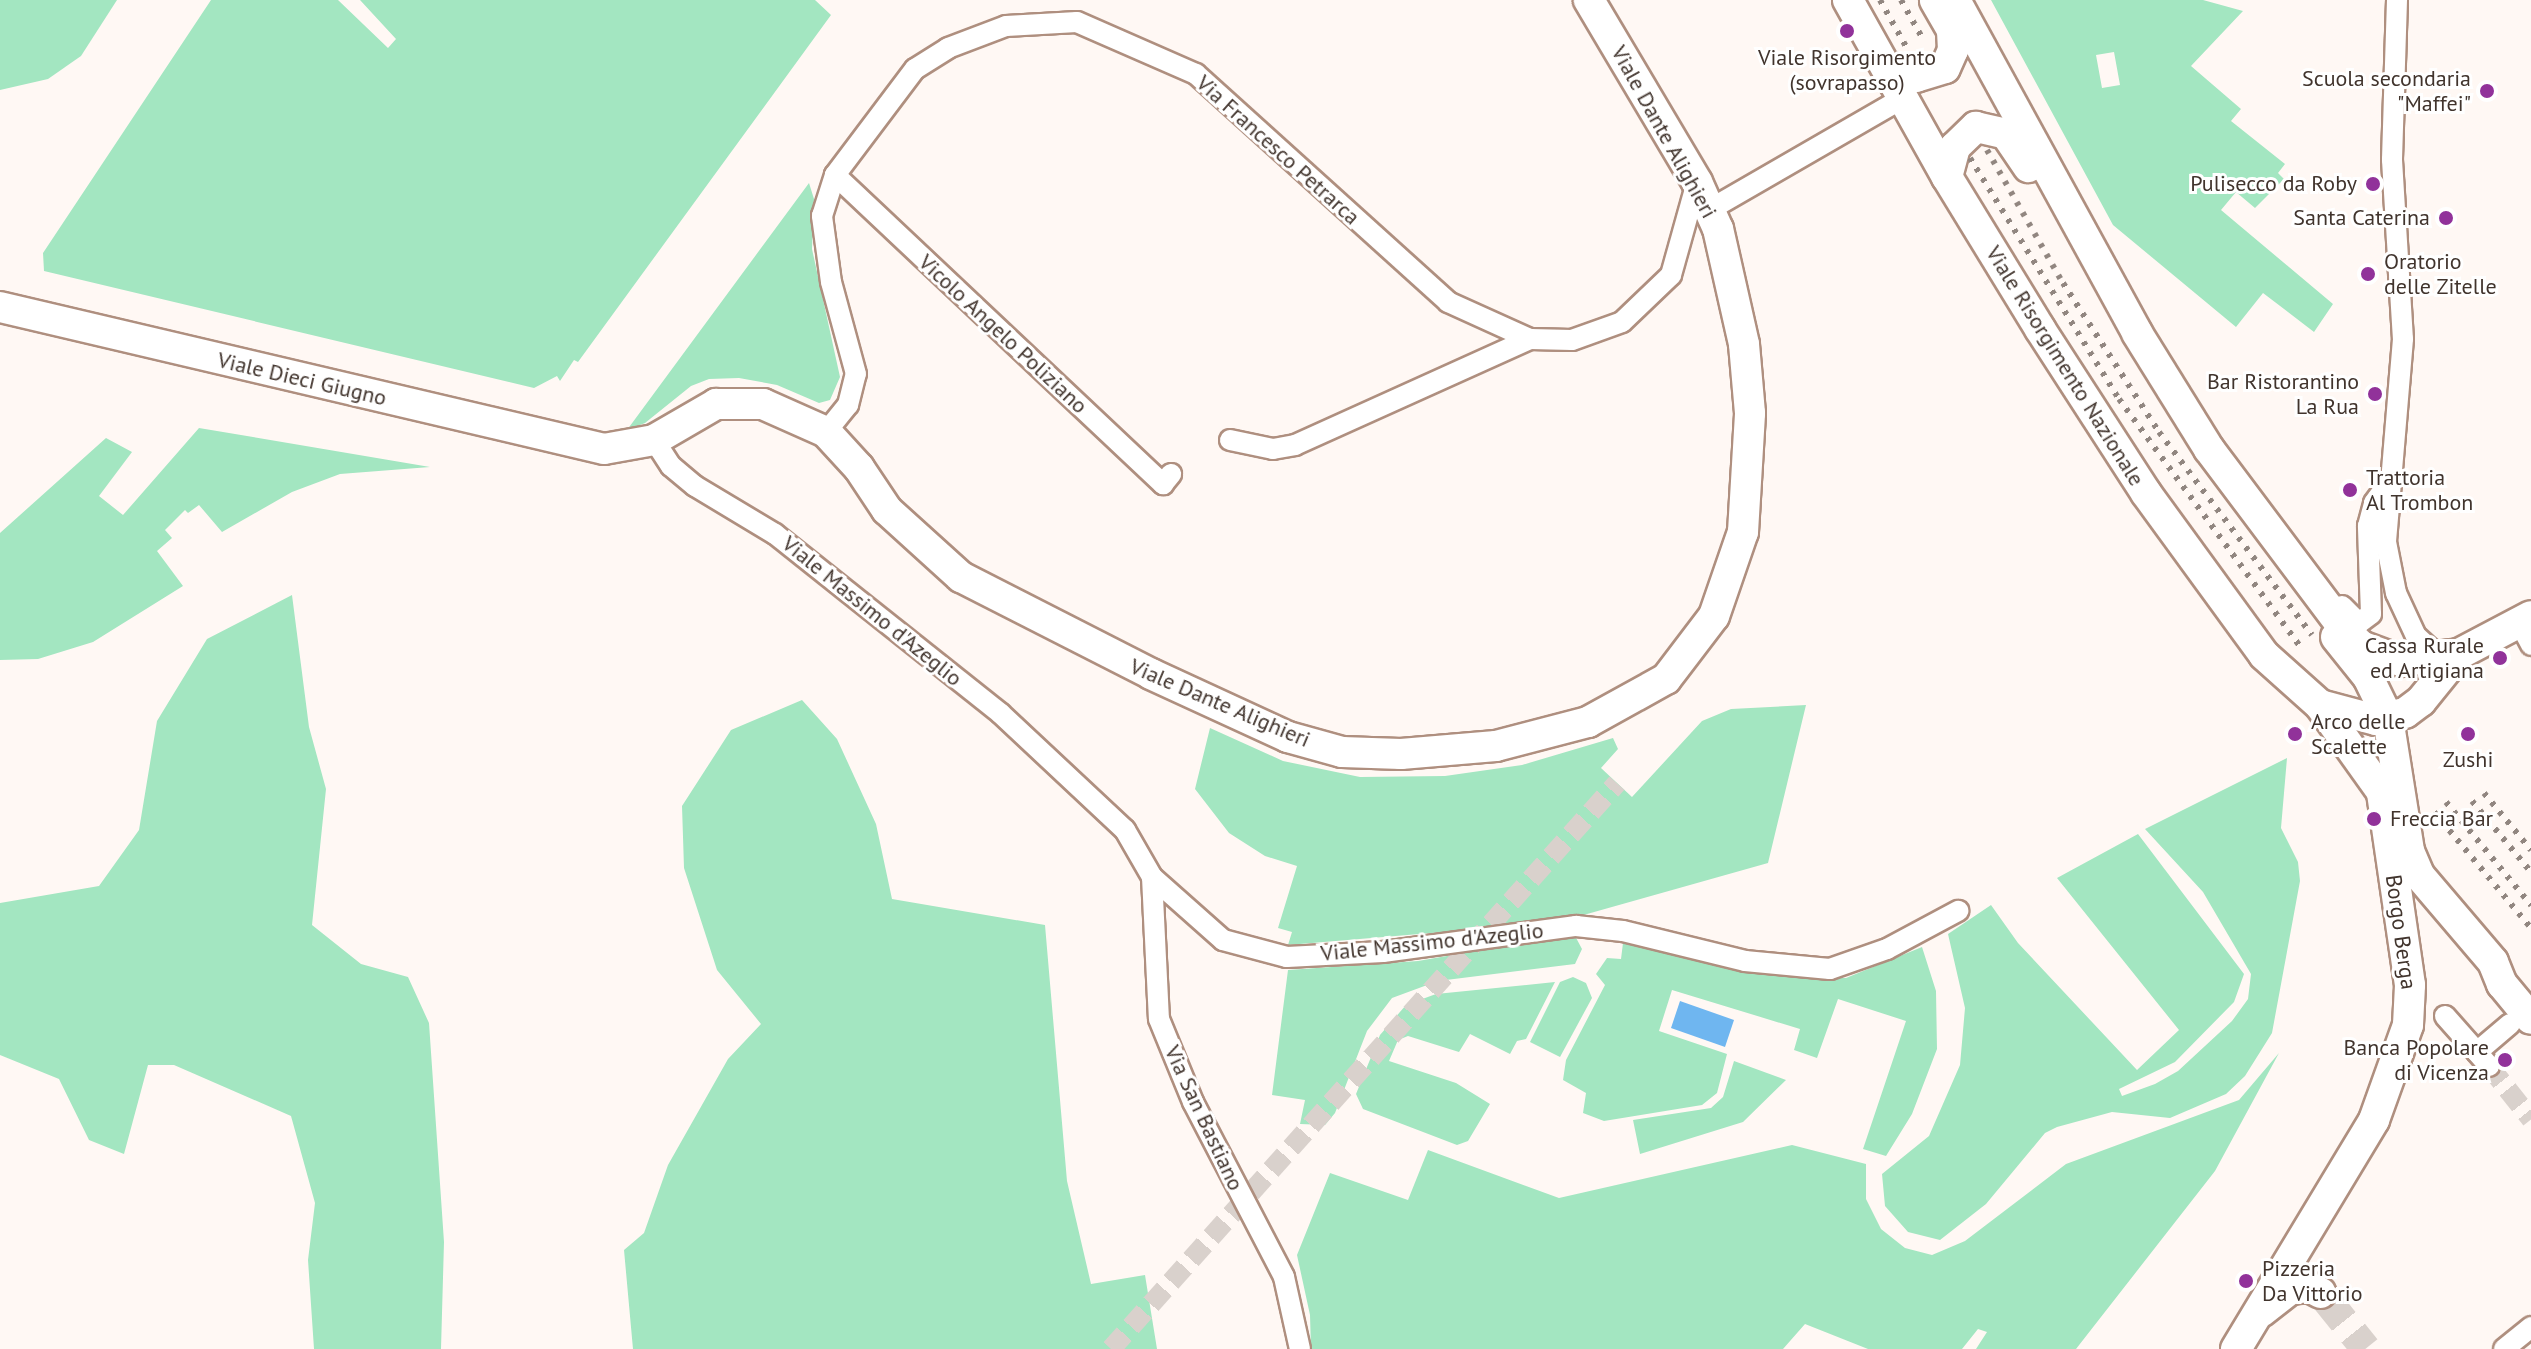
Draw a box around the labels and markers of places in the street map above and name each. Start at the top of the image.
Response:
marker: Viale Risorgimento (sovrapasso) [1838,22,1856,40]
place label: Viale Risorgimento (sovrapasso) [1758,44,1936,96]
place label: Scuola secondaria "Maffei" [2302,65,2471,116]
marker: Scuola secondaria "Maffei" [2478,82,2496,100]
place label: Pulisecco da Roby [2190,171,2357,197]
marker: Pulisecco da Roby [2364,175,2382,193]
place label: Santa Caterina [2293,205,2430,231]
marker: Santa Caterina [2437,209,2455,227]
place label: Oratorio delle Zitelle [2384,248,2497,300]
marker: Oratorio delle Zitelle [2359,265,2377,283]
place label: Bar Ristorantino La Rua [2207,368,2359,420]
marker: Bar Ristorantino La Rua [2366,385,2384,403]
place label: Trattoria Al Trombon [2366,464,2474,516]
marker: Trattoria Al Trombon [2341,481,2359,499]
place label: Cassa Rurale ed Artigiana [2365,632,2484,684]
marker: Cassa Rurale ed Artigiana [2491,649,2509,667]
place label: Arco delle Scalette [2311,708,2405,760]
marker: Arco delle Scalette [2286,725,2304,743]
marker: Zushi [2459,725,2477,743]
place label: Zushi [2443,747,2493,773]
place label: Freccia Bar [2390,806,2493,832]
marker: Freccia Bar [2365,810,2383,828]
place label: Banca Popolare di Vicenza [2344,1034,2489,1086]
marker: Banca Popolare di Vicenza [2496,1051,2514,1069]
place label: Pizzeria Da Vittorio [2262,1255,2363,1306]
marker: Pizzeria Da Vittorio [2237,1272,2255,1290]

